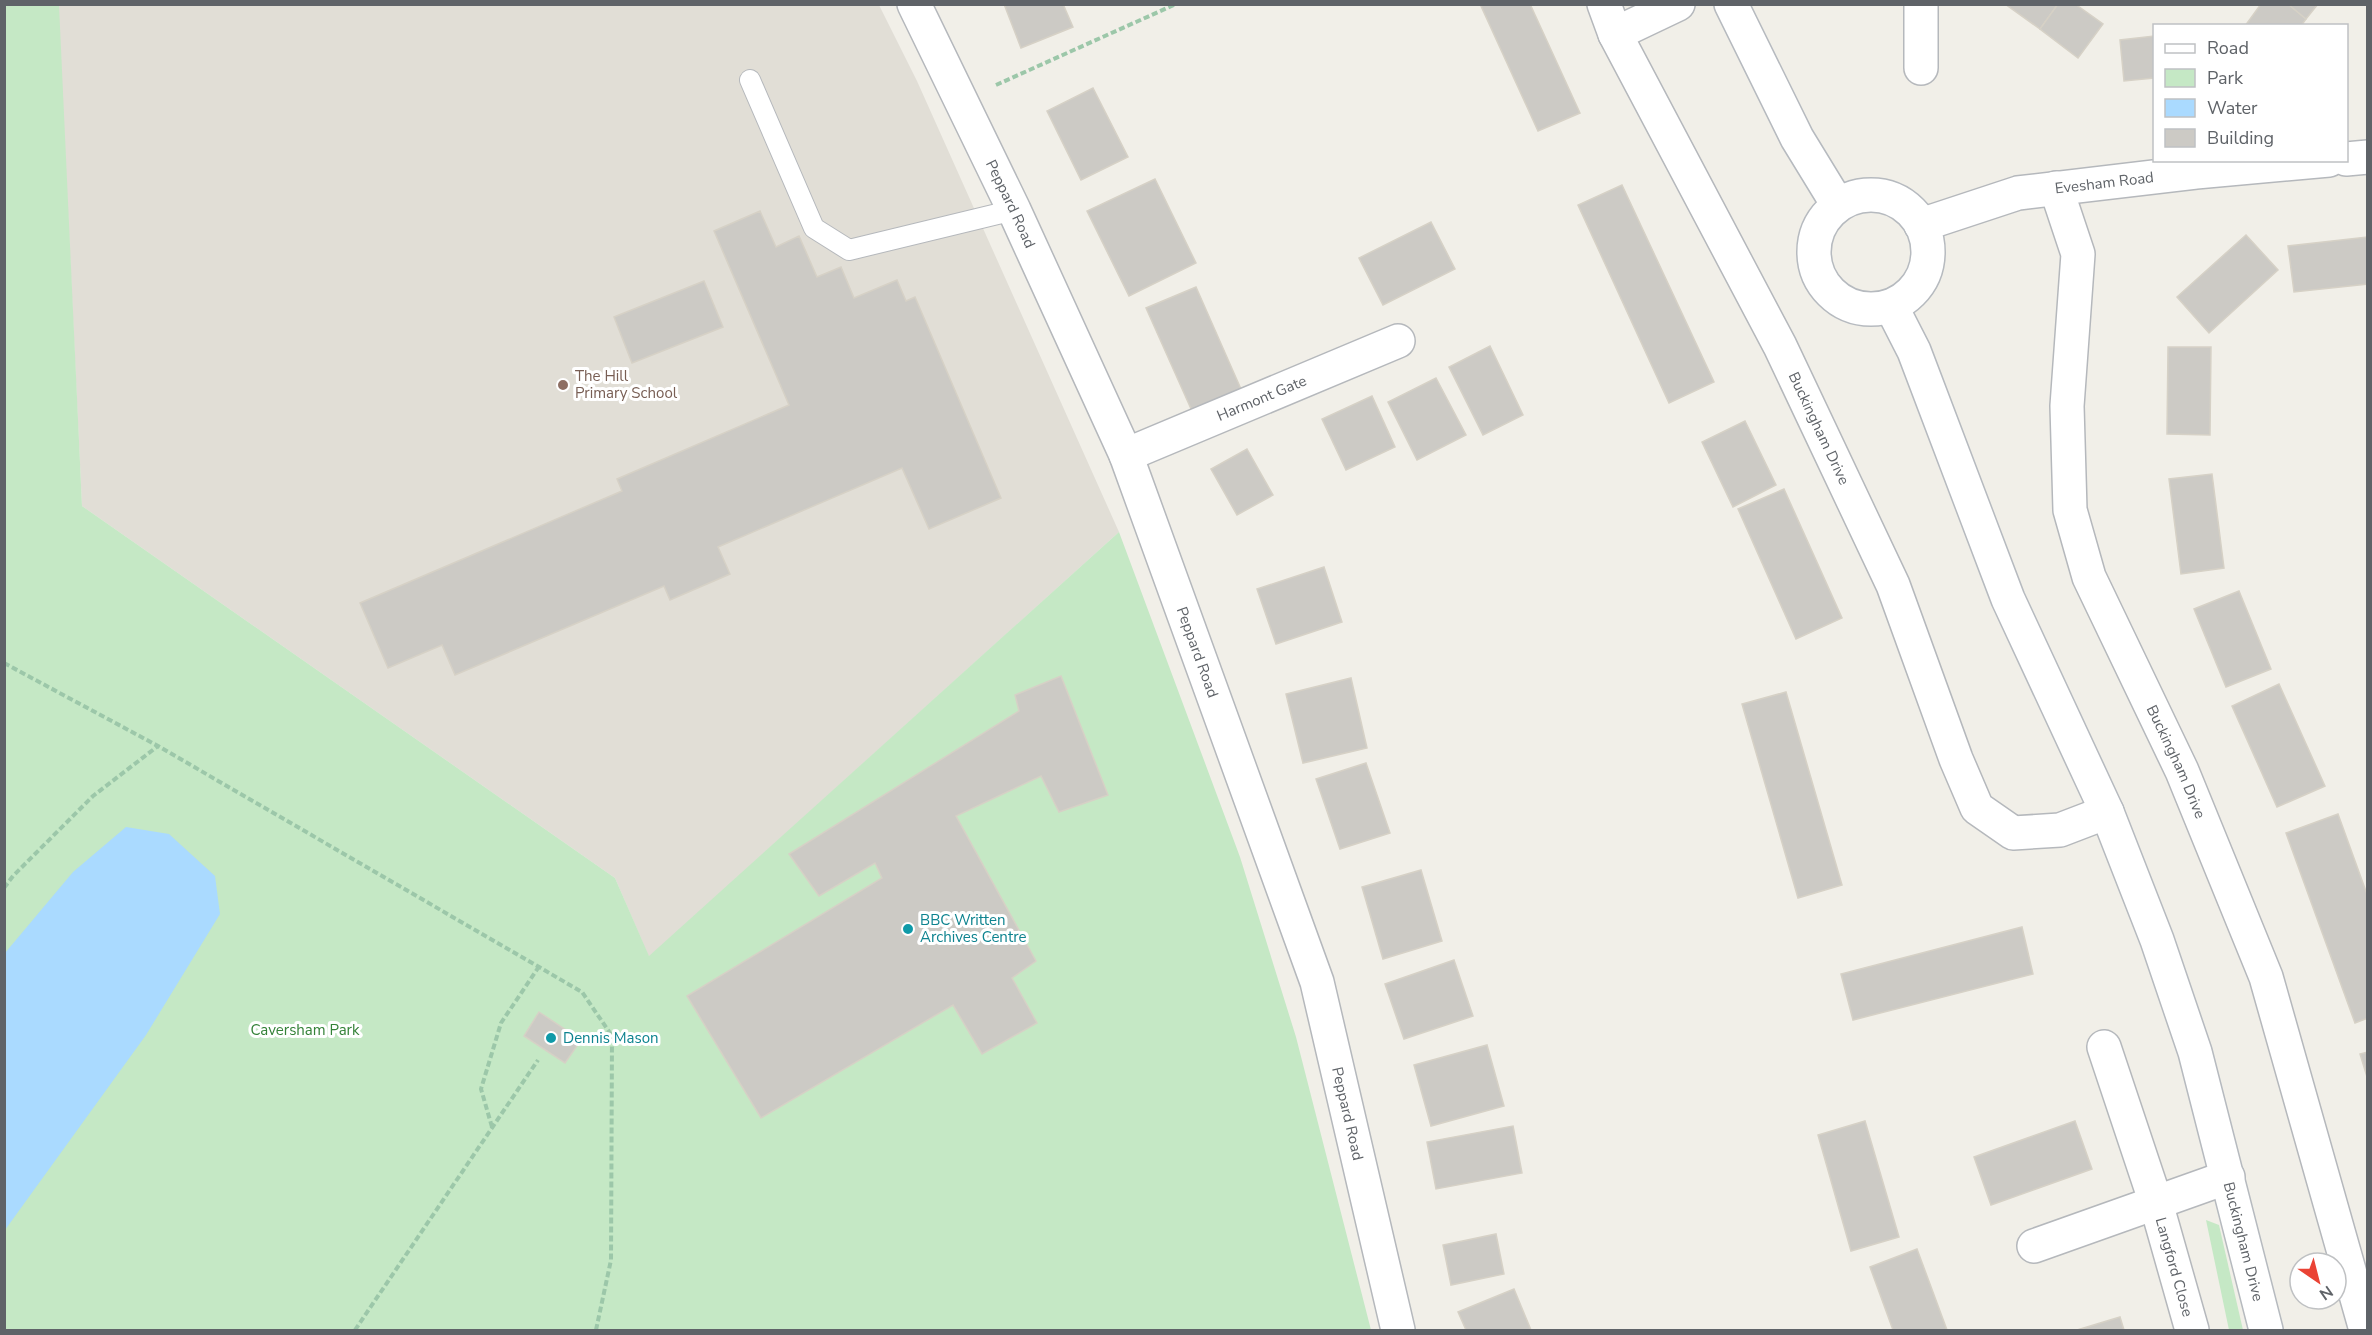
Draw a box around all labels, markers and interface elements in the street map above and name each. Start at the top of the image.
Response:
legend [2153,24,2348,162]
text: Road [2207,36,2249,60]
text: Park [2207,66,2244,90]
text: Water [2207,96,2258,120]
text: Building [2207,126,2274,150]
street label: Peppard Road [981,156,1040,251]
street label: Evesham Road [2054,167,2155,199]
place label: The Hill Primary School [575,366,678,403]
street label: Buckingham Drive [1784,369,1854,488]
street label: Harmont Gate [1214,370,1310,426]
marker: The Hill Primary School [556,378,570,392]
street label: Peppard Road [1172,604,1223,700]
street label: Buckingham Drive [2142,702,2210,822]
place label: BBC Written Archives Centre [920,910,1026,947]
marker: BBC Written Archives Centre [901,922,915,936]
park label: Caversham Park [251,1020,360,1040]
place label: Dennis Mason [563,1028,659,1048]
marker: Dennis Mason [544,1031,558,1045]
street label: Peppard Road [1327,1065,1368,1162]
street label: Buckingham Drive [2219,1180,2268,1303]
street label: Langford Close [2151,1215,2198,1319]
north arrow [2288,1251,2348,1311]
text: N [2315,1280,2337,1305]

